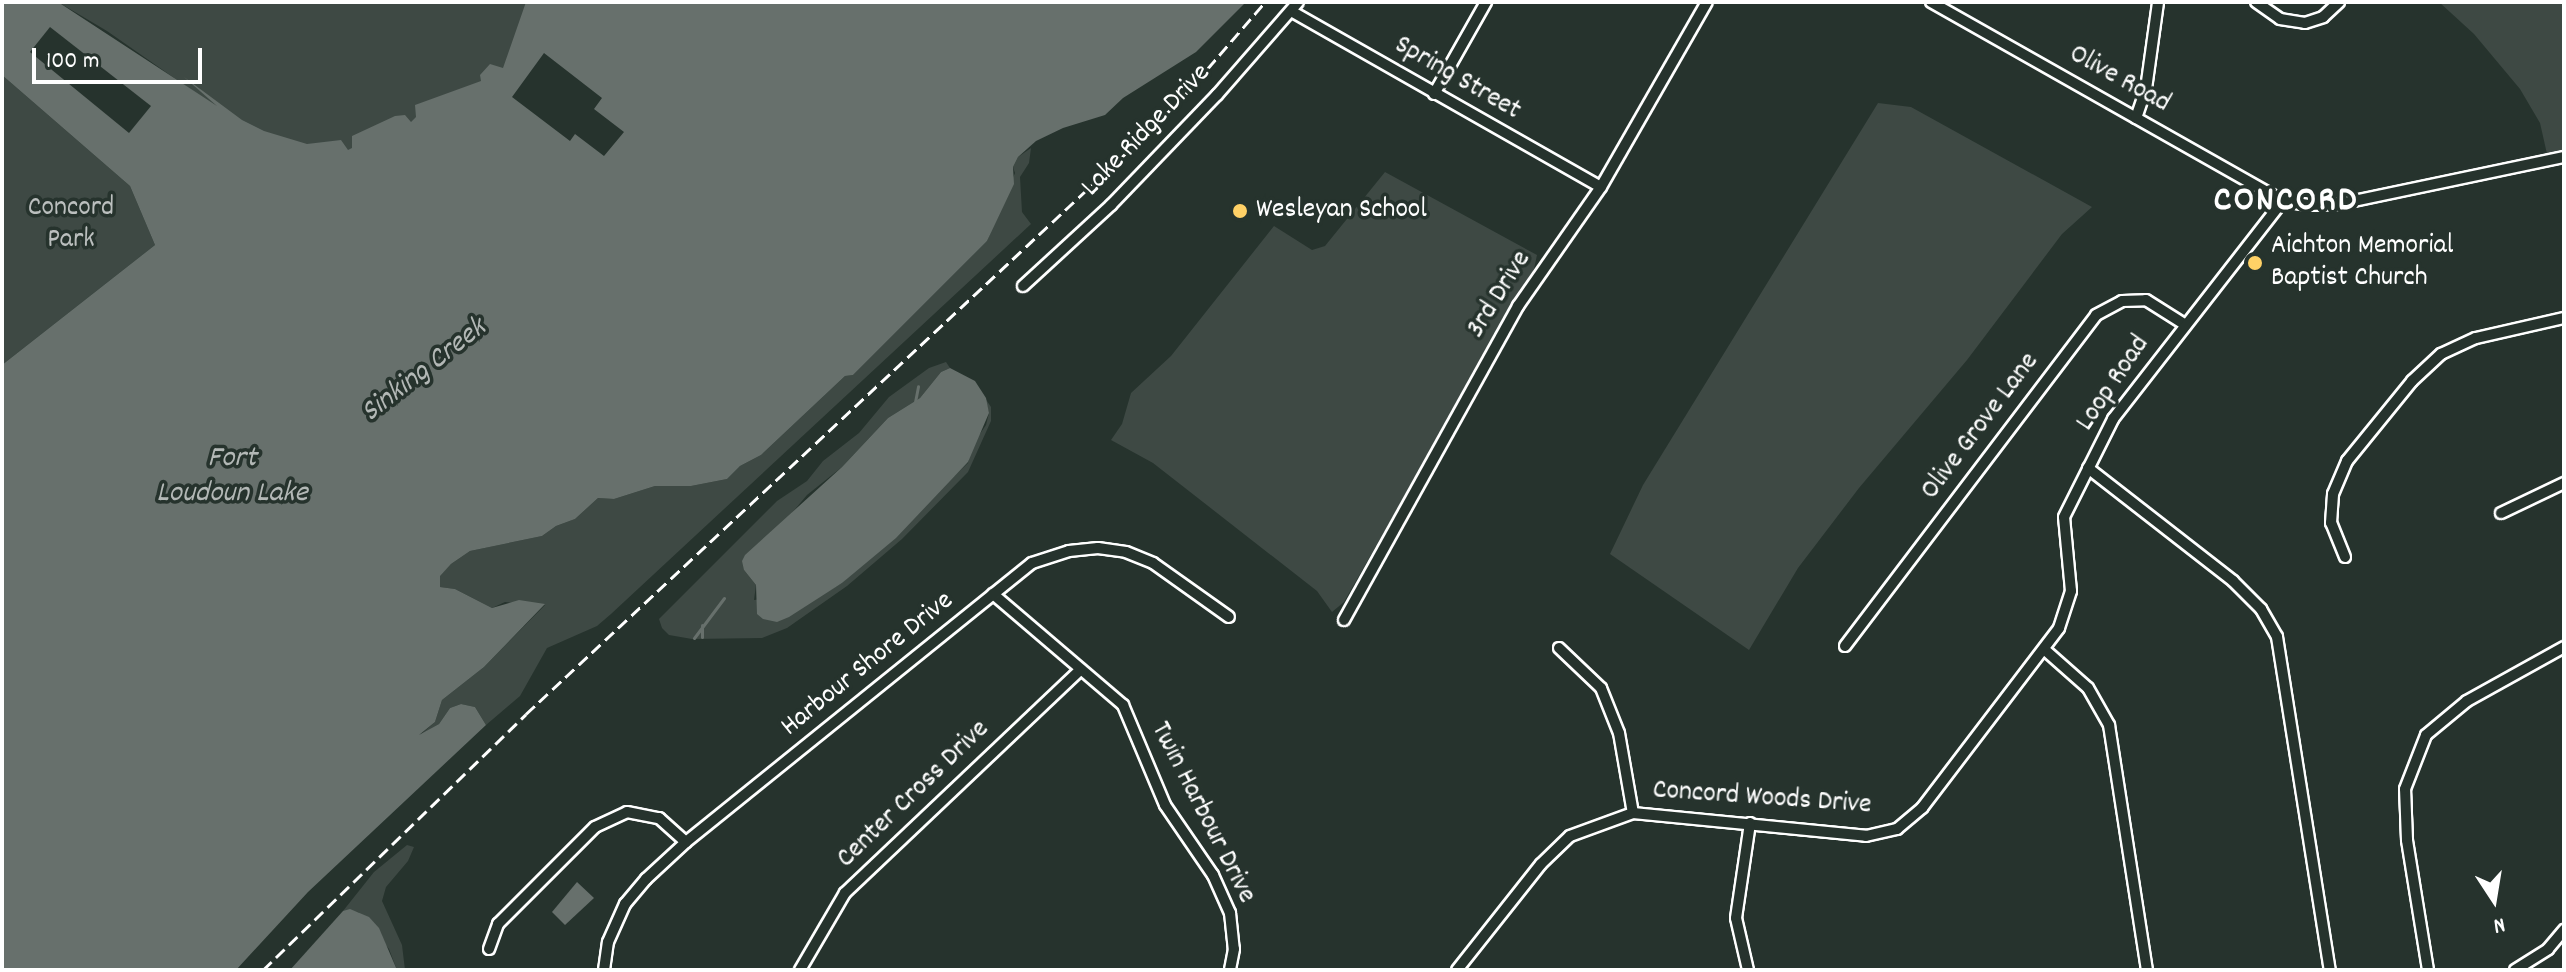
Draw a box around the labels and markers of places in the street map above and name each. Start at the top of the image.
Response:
place label: Wesleyan School [1256,194,1427,228]
marker: Wesleyan School [1231,202,1249,220]
place label: Aichton Memorial Baptist Church [2271,230,2453,296]
marker: Aichton Memorial Baptist Church [2246,254,2264,272]

